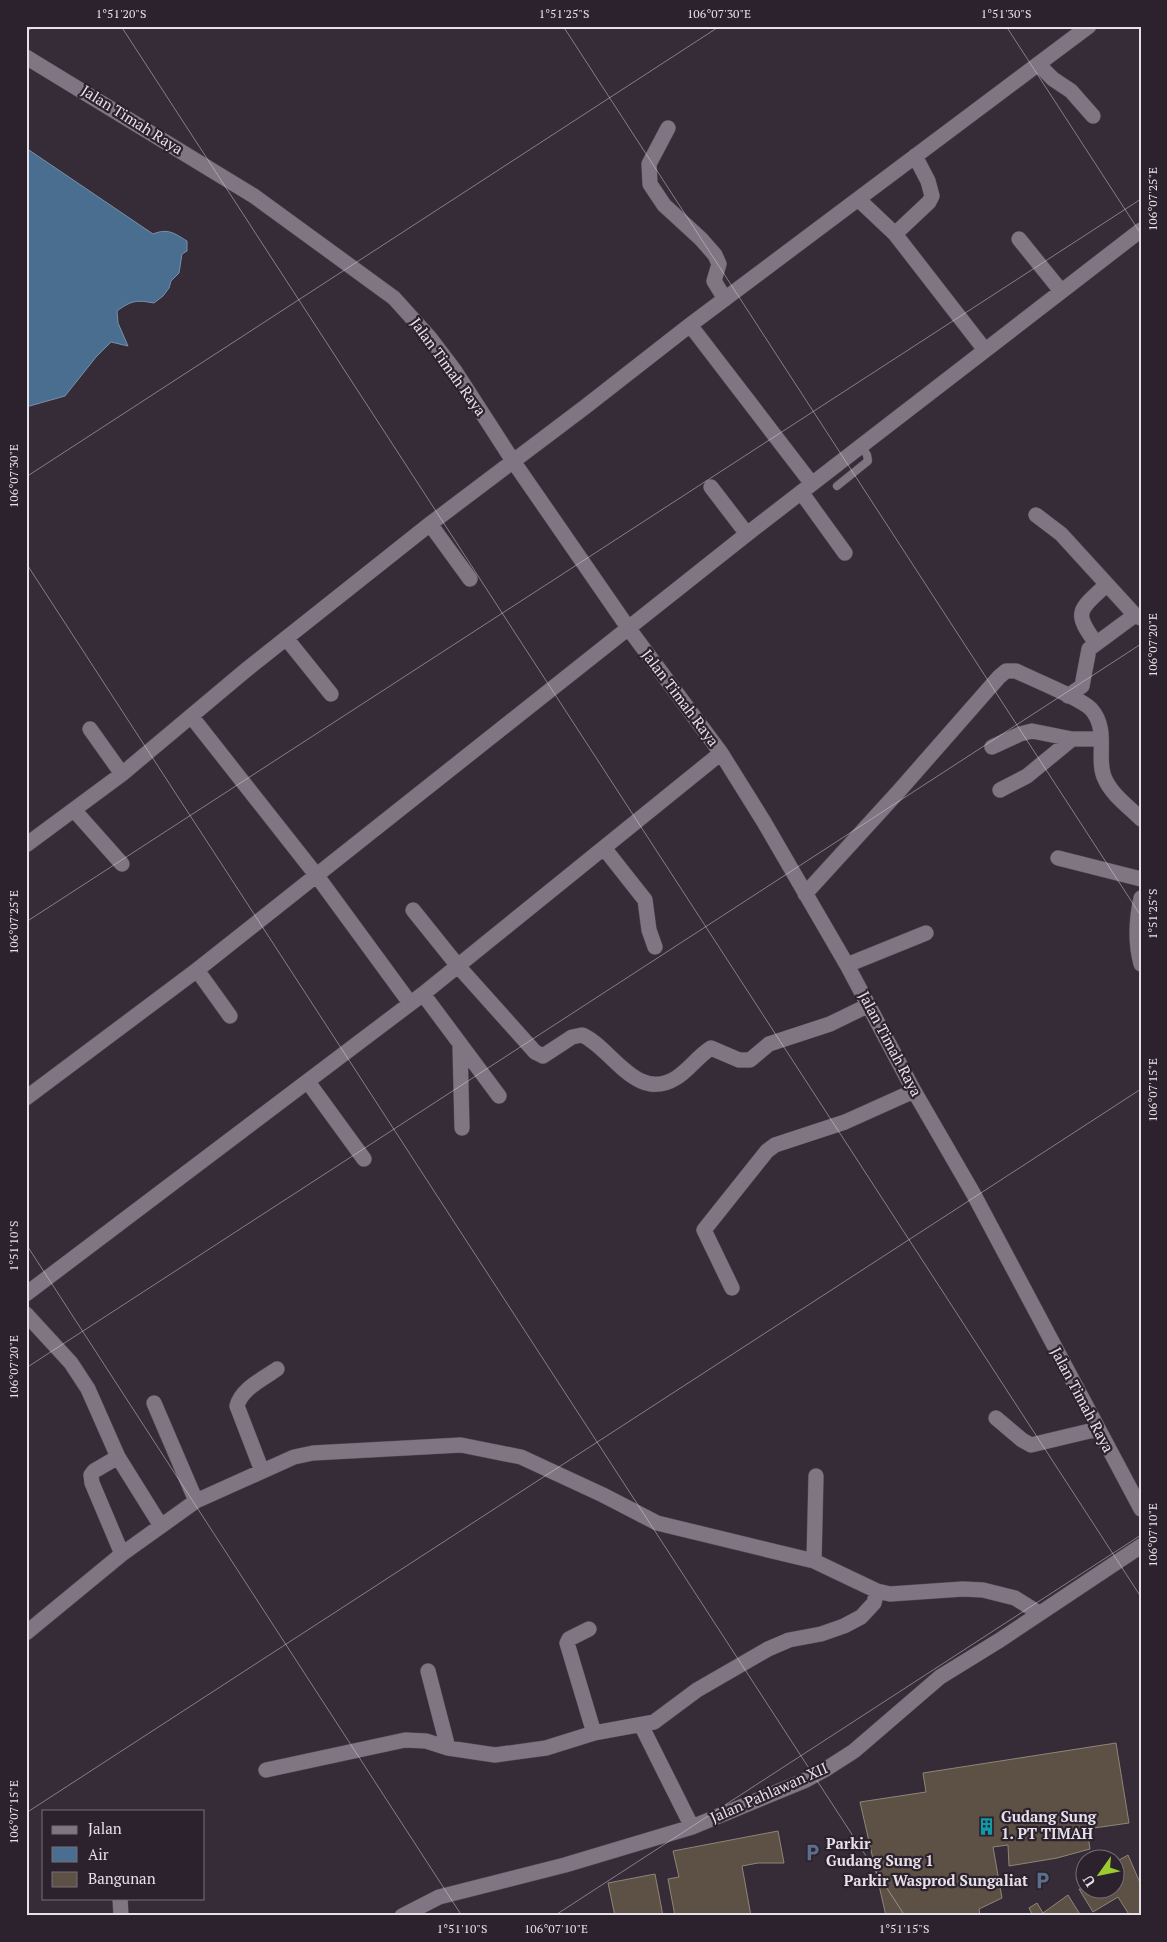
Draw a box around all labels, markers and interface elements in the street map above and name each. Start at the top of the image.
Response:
text: 1°51'20"S [96,6,146,21]
text: 1°51'25"S [539,6,589,21]
text: 106°07'30"E [687,6,751,21]
text: 1°51'30"S [981,6,1031,21]
street label: Jalan Timah Raya [78,80,188,159]
text: 106°07'25"E [1145,167,1160,231]
street label: Jalan Timah Raya [407,313,491,420]
text: 106°07'30"E [6,444,21,508]
text: 106°07'20"E [1145,613,1160,677]
street label: Jalan Timah Raya [638,645,724,750]
text: 1°51'25"S [1145,889,1160,939]
text: 106°07'25"E [6,890,21,954]
street label: Jalan Timah Raya [855,987,927,1100]
text: 106°07'15"E [1145,1058,1160,1122]
text: 1°51'10"S [6,1221,21,1271]
text: 106°07'20"E [6,1335,21,1399]
street label: Jalan Timah Raya [1047,1343,1119,1456]
text: 106°07'10"E [1145,1503,1160,1567]
street label: Jalan Pahlawan XII [707,1757,830,1827]
text: 106°07'15"E [6,1780,21,1844]
place label: Gudang Sung 1. PT TIMAH [1001,1806,1097,1843]
legend [42,1810,205,1900]
building icon: Gudang Sung 1. PT TIMAH [977,1816,997,1836]
text: Jalan [88,1818,122,1838]
place label: Parkir Gudang Sung 1 [826,1833,934,1870]
parking icon: Parkir Gudang Sung 1 [802,1843,822,1863]
text: Air [88,1844,109,1864]
north arrow [1074,1850,1124,1900]
text: Bangunan [88,1868,156,1888]
place label: Parkir Wasprod Sungaliat [844,1870,1028,1890]
parking icon: Parkir Wasprod Sungaliat [1032,1871,1052,1891]
text: U [1078,1872,1099,1891]
text: 1°51'10"S [437,1921,487,1936]
text: 106°07'10"E [524,1921,588,1936]
text: 1°51'15"S [879,1921,929,1936]

